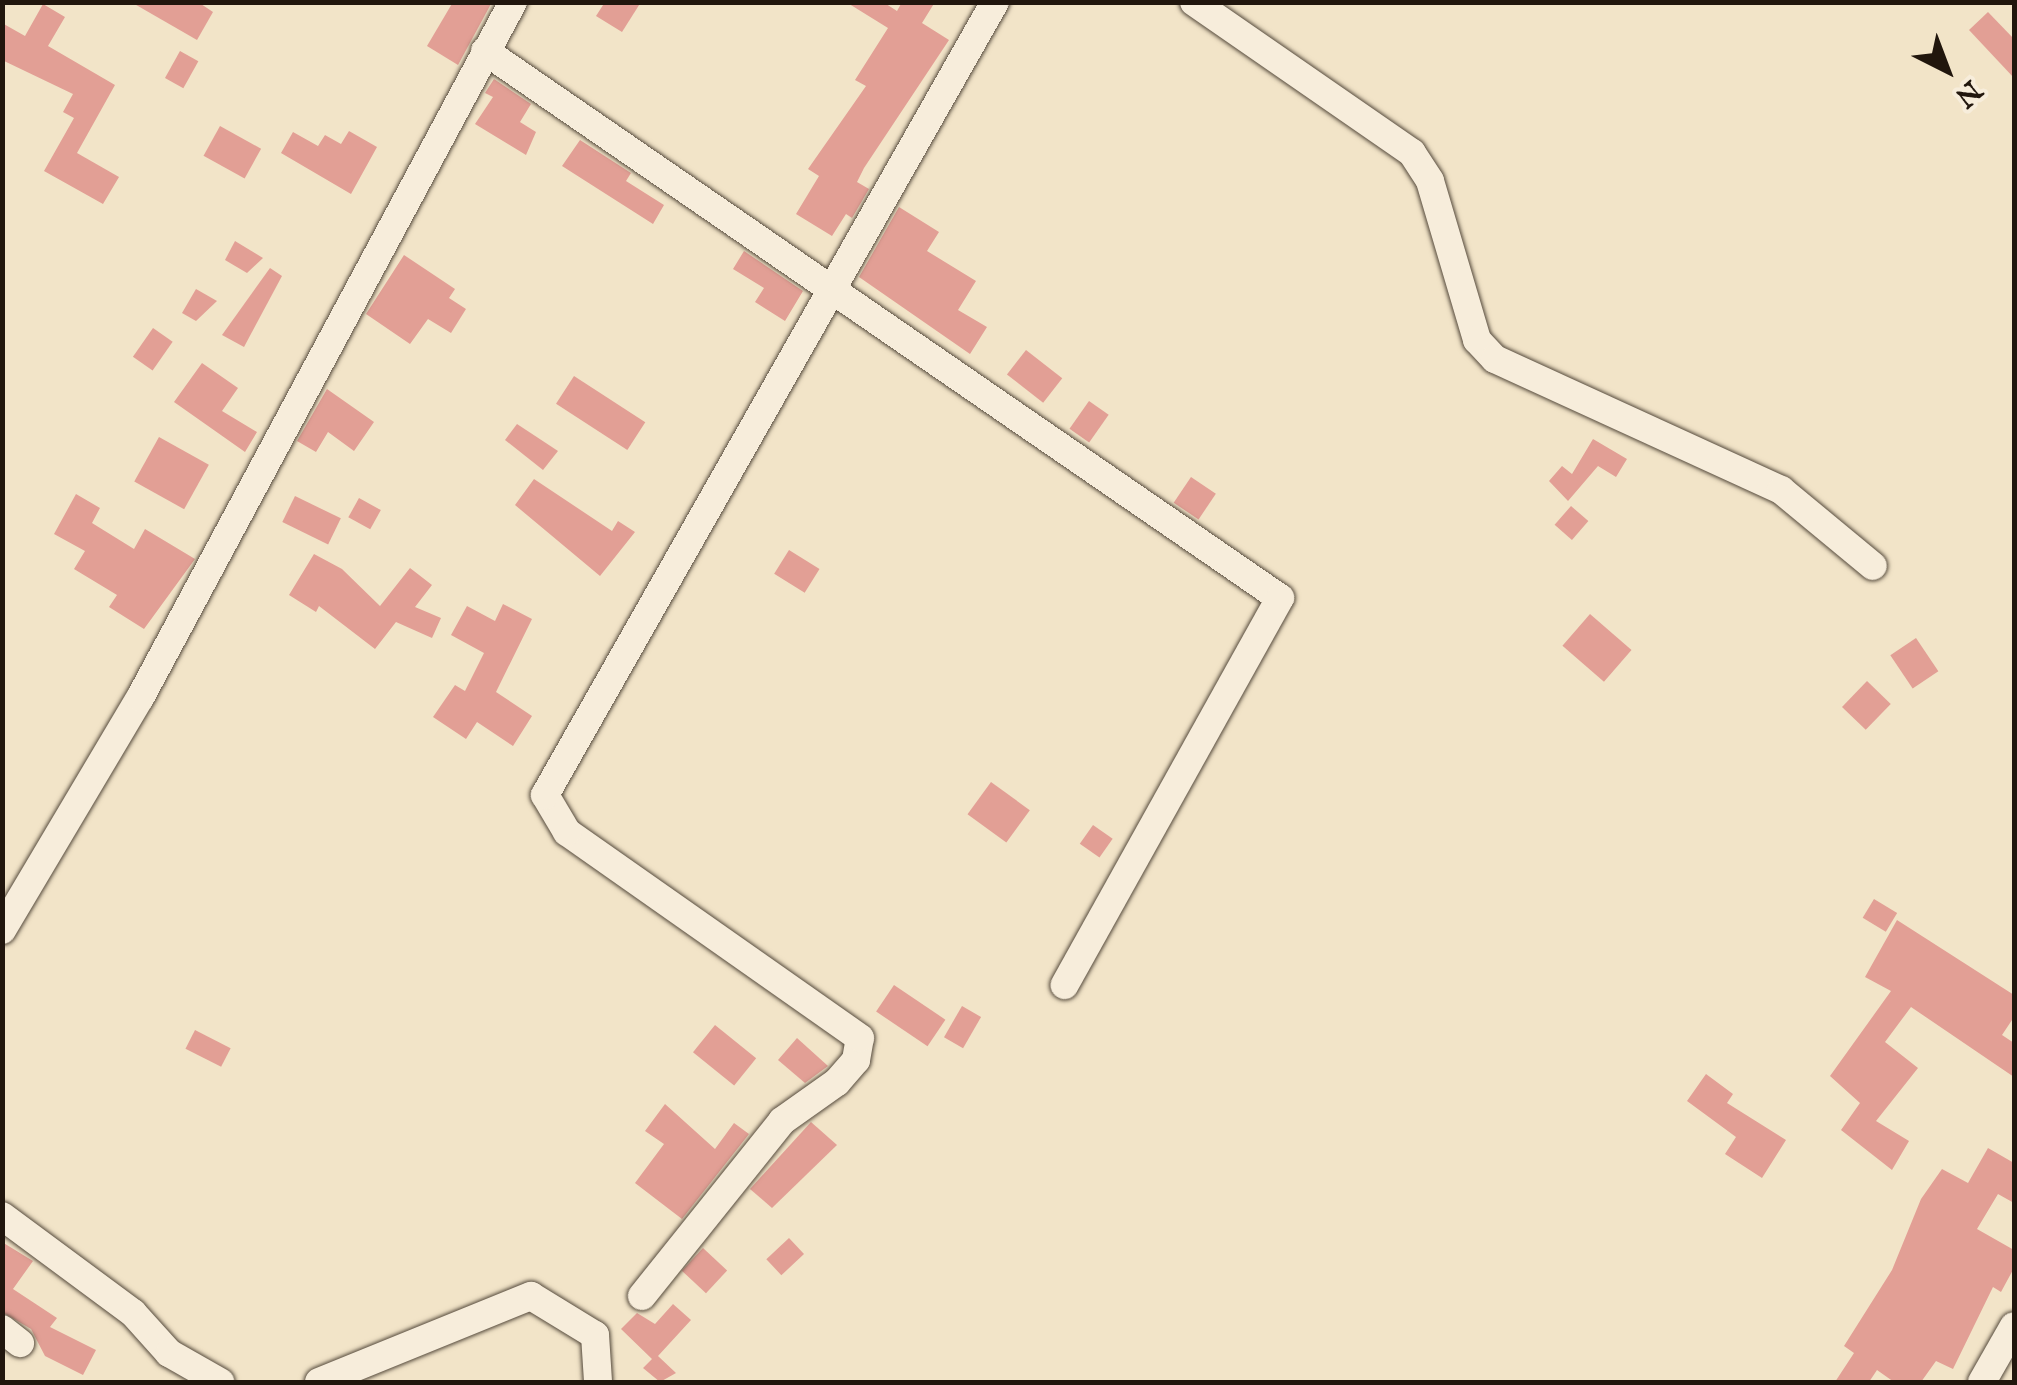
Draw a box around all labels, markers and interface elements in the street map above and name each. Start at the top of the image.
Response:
north arrow [1897,20,1997,120]
text: N [1947,72,1988,114]

